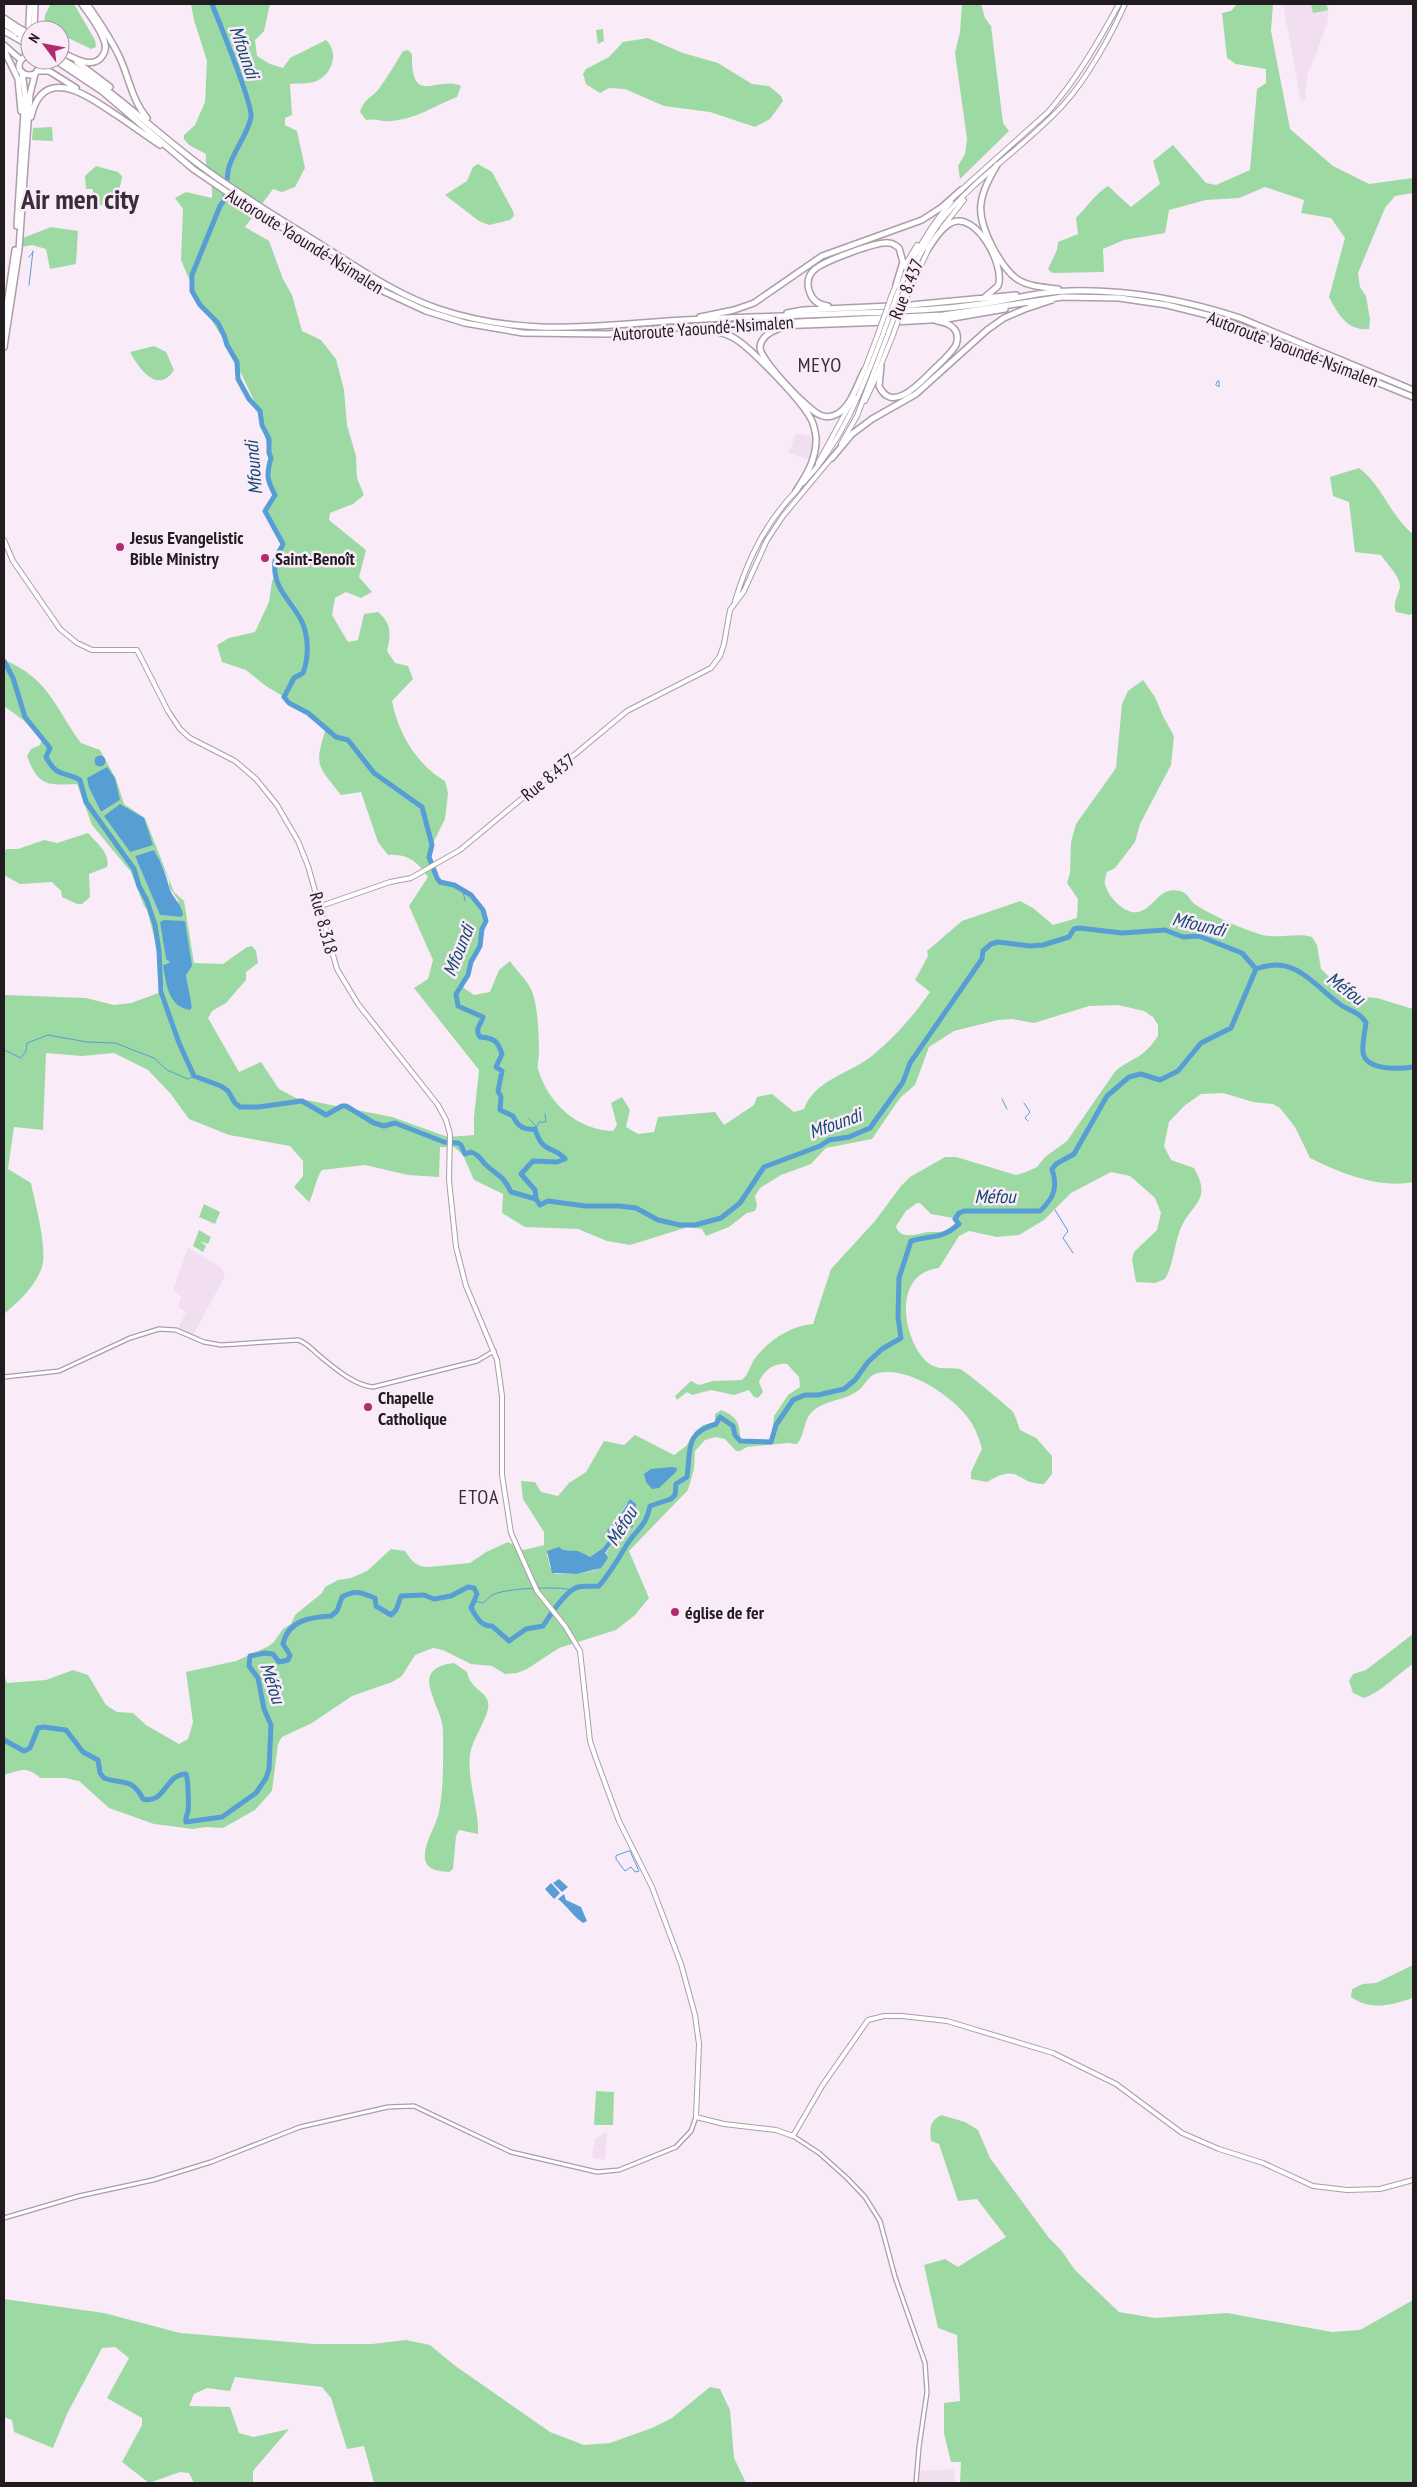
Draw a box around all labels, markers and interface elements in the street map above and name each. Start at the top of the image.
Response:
north arrow [20,20,70,70]
water label: Mfoundi [225,23,266,84]
text: N [24,30,44,46]
district label: Air men city [20,180,140,217]
street label: Autoroute Yaoundé-Nsimalen [222,183,388,299]
street label: Rue 8.437 [883,255,929,323]
street label: Autoroute Yaoundé-Nsimalen [1204,306,1382,392]
street label: Autoroute Yaoundé-Nsimalen [612,310,794,346]
district label: MEYO [798,352,842,378]
water label: Mfoundi [238,437,267,496]
place label: Jesus Evangelistic Bible Ministry [129,526,244,570]
marker: Jesus Evangelistic Bible Ministry [114,541,126,553]
place label: Saint-Benoît [275,547,356,570]
marker: Saint-Benoît [259,552,271,564]
street label: Rue 8.437 [516,748,580,806]
street label: Rue 8.318 [305,889,343,957]
water label: Mfoundi [1170,906,1231,942]
water label: Mfoundi [437,918,480,980]
water label: Méfou [1322,966,1371,1011]
water label: Mfoundi [806,1102,867,1144]
water label: Méfou [974,1184,1017,1208]
place label: Chapelle Catholique [378,1386,447,1430]
marker: Chapelle Catholique [362,1401,374,1413]
district label: ETOA [459,1484,499,1510]
water label: Méfou [600,1501,643,1550]
place label: église de fer [685,1601,765,1624]
marker: église de fer [669,1606,681,1618]
water label: Méfou [255,1660,291,1708]

